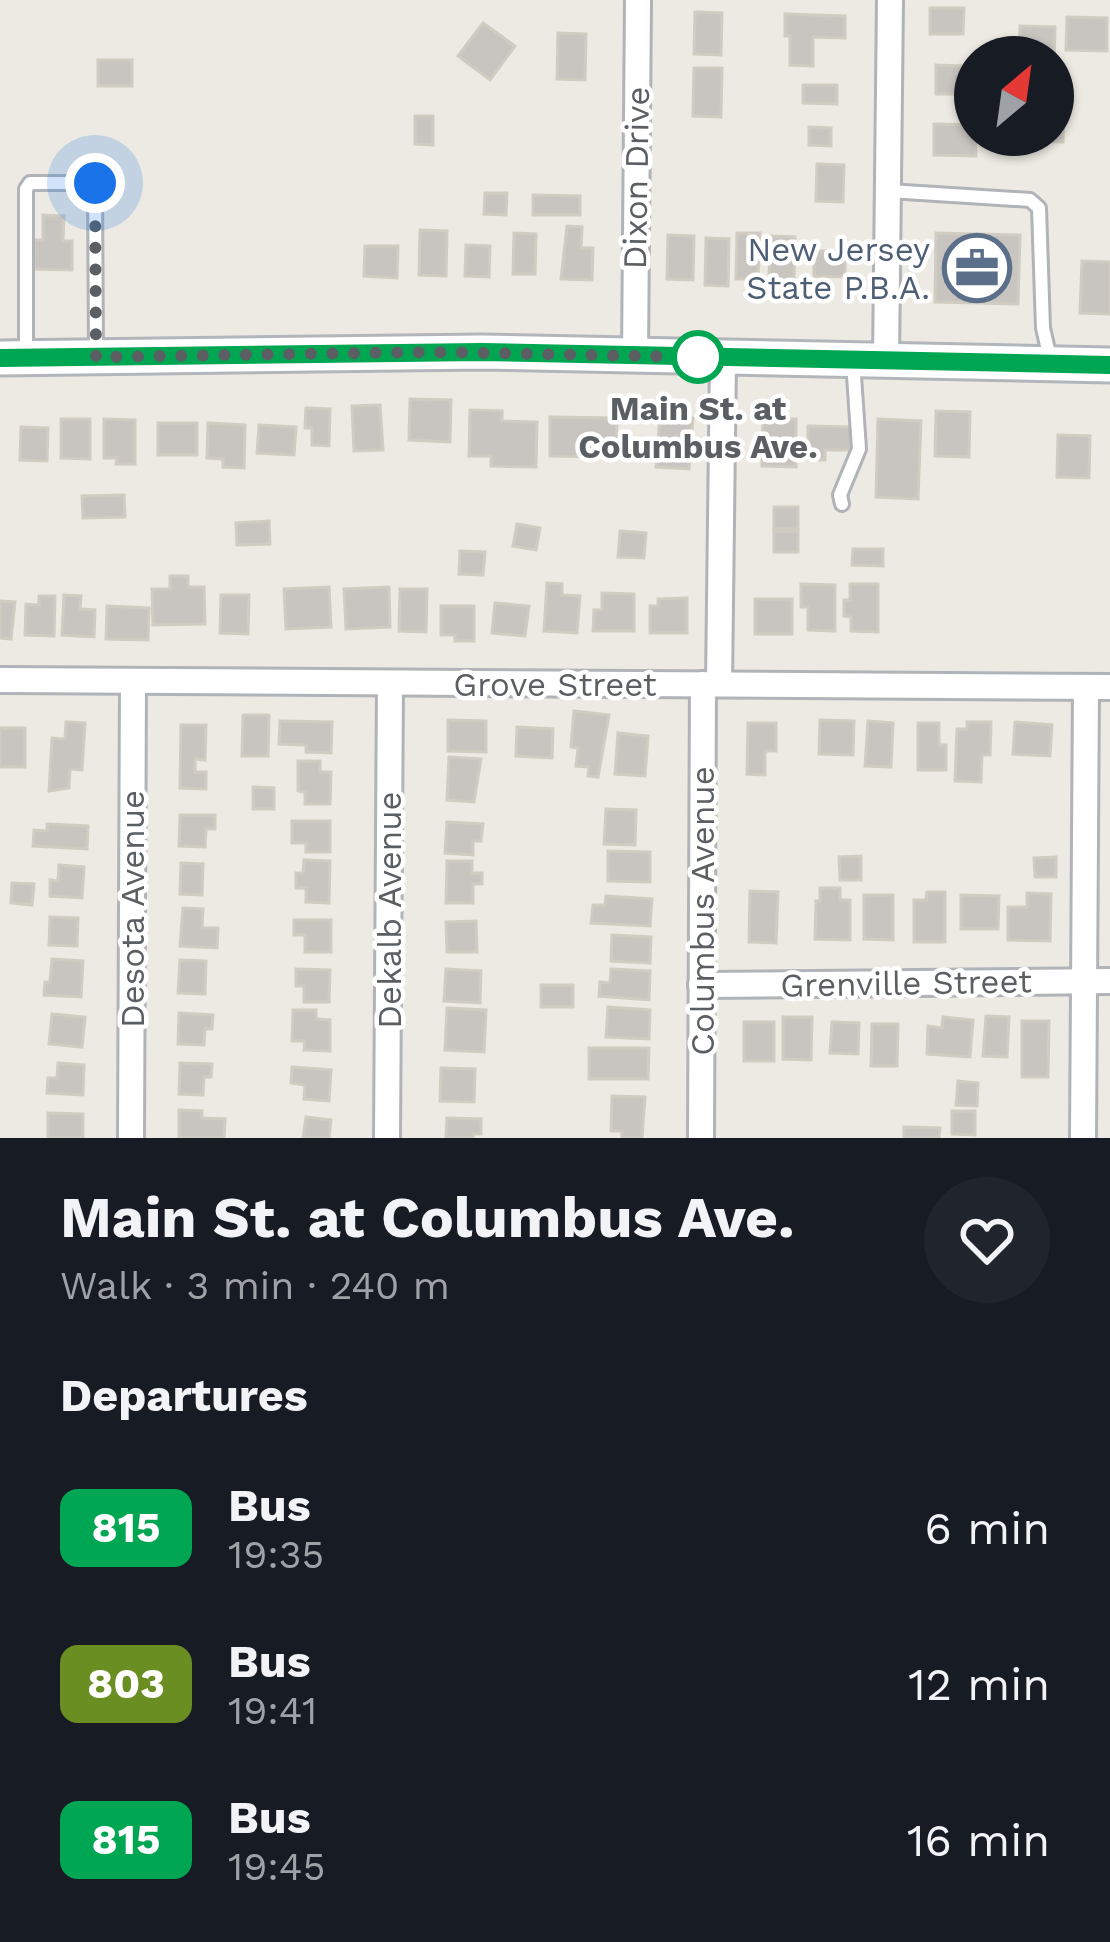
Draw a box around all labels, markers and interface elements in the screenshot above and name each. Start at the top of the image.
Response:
north arrow [954,36,1074,156]
map controls [954,36,1074,156]
street label: Dixon Drive [615,86,657,270]
your location [65,153,125,213]
place label: New Jersey State P.B.A. [746,230,930,307]
office icon: New Jersey State P.B.A. [942,233,1012,303]
marker: Main St. at Columbus Ave. [673,332,723,382]
place label: Main St. at Columbus Ave. [578,389,818,466]
street label: Grove Street [453,665,657,704]
street label: Columbus Avenue [683,766,722,1056]
street label: Desota Avenue [113,790,152,1028]
street label: Dekalb Avenue [370,791,409,1029]
street label: Grenville Street [780,961,1032,1005]
button: heart [924,1177,1050,1303]
text: Main St. at Columbus Ave. [60,1184,795,1251]
text: Walk · 3 min · 240 m [60,1263,450,1308]
text: Departures [60,1369,308,1422]
text: Bus [228,1479,311,1532]
text: 6 min [925,1502,1050,1555]
text: 815 [92,1503,160,1552]
text: 19:35 [228,1532,324,1577]
text: Bus [228,1635,311,1688]
text: 12 min [908,1658,1050,1711]
text: 803 [87,1659,165,1708]
text: 19:41 [228,1688,317,1733]
text: Bus [228,1791,311,1844]
text: 16 min [907,1814,1050,1867]
text: 815 [92,1815,160,1864]
text: 19:45 [228,1844,325,1889]

